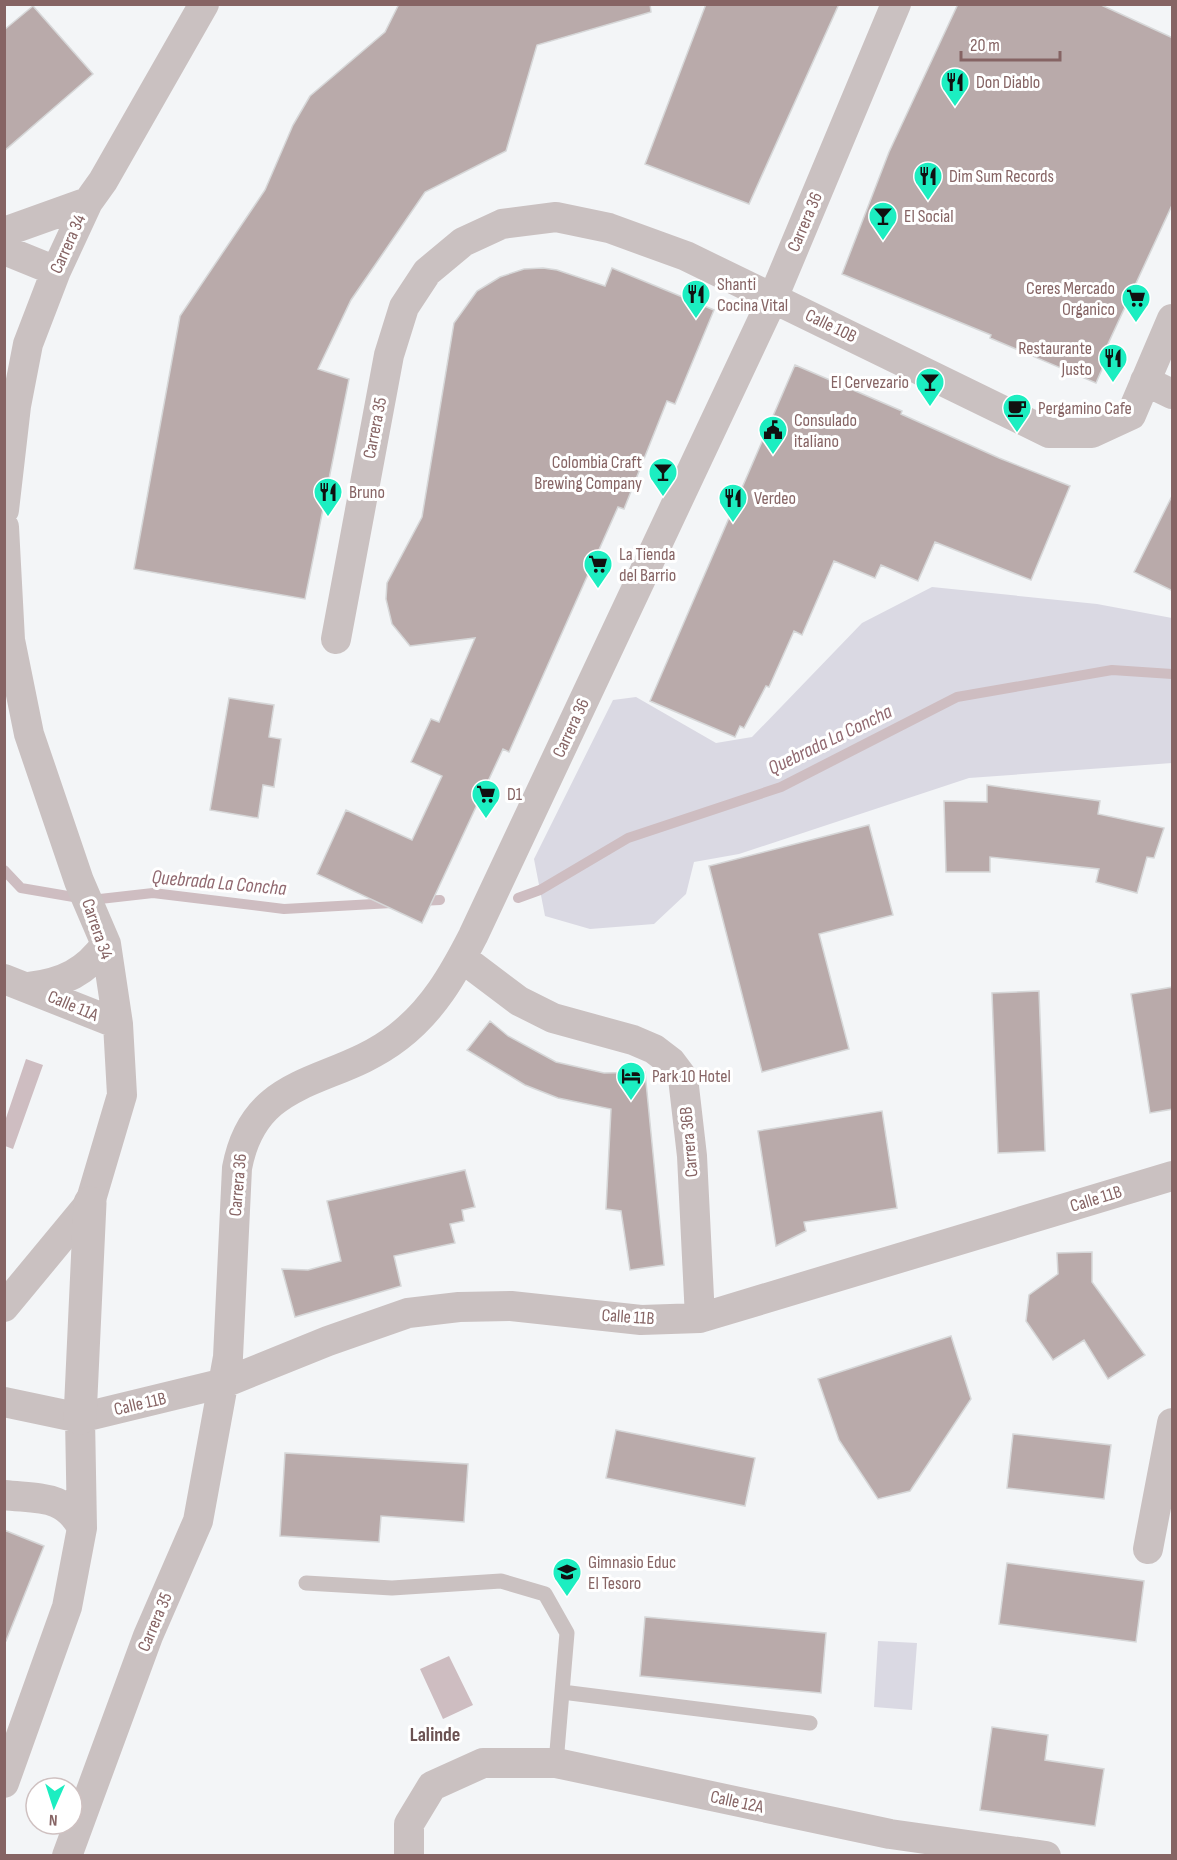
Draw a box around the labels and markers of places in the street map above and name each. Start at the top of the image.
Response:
restaurant icon: Don Diablo [939,66,971,108]
place label: Don Diablo [976,72,1040,93]
restaurant icon: Dim Sum Records [912,160,944,202]
place label: Dim Sum Records [949,166,1054,187]
bar icon: El Social [867,200,899,242]
place label: El Social [904,206,954,227]
place label: Shanti Cocina Vital [717,274,788,316]
restaurant icon: Shanti Cocina Vital [680,278,712,320]
place label: Ceres Mercado Organico [1026,278,1115,320]
supermarket icon: Ceres Mercado Organico [1120,282,1152,324]
place label: Restaurante Justo [1018,338,1092,380]
restaurant icon: Restaurante Justo [1097,342,1129,384]
bar icon: El Cervezario [914,366,946,408]
place label: El Cervezario [831,372,909,393]
cafe icon: Pergamino Cafe [1001,392,1033,434]
place label: Pergamino Cafe [1038,398,1132,419]
place label: Consulado italiano [794,410,857,452]
public building icon: Consulado italiano [757,414,789,456]
place label: Colombia Craft Brewing Company [534,452,642,494]
bar icon: Colombia Craft Brewing Company [647,456,679,498]
restaurant icon: Bruno [312,476,344,518]
place label: Bruno [349,482,385,503]
restaurant icon: Verdeo [717,482,749,524]
place label: Verdeo [754,488,796,509]
place label: La Tienda del Barrio [619,544,676,586]
supermarket icon: La Tienda del Barrio [582,548,614,590]
supermarket icon: D1 [470,778,502,820]
place label: D1 [507,784,523,805]
hotel icon: Park 10 Hotel [615,1060,647,1102]
place label: Park 10 Hotel [652,1066,731,1087]
place label: Gimnasio Educ El Tesoro [588,1552,676,1594]
school or university icon: Gimnasio Educ El Tesoro [551,1556,583,1598]

